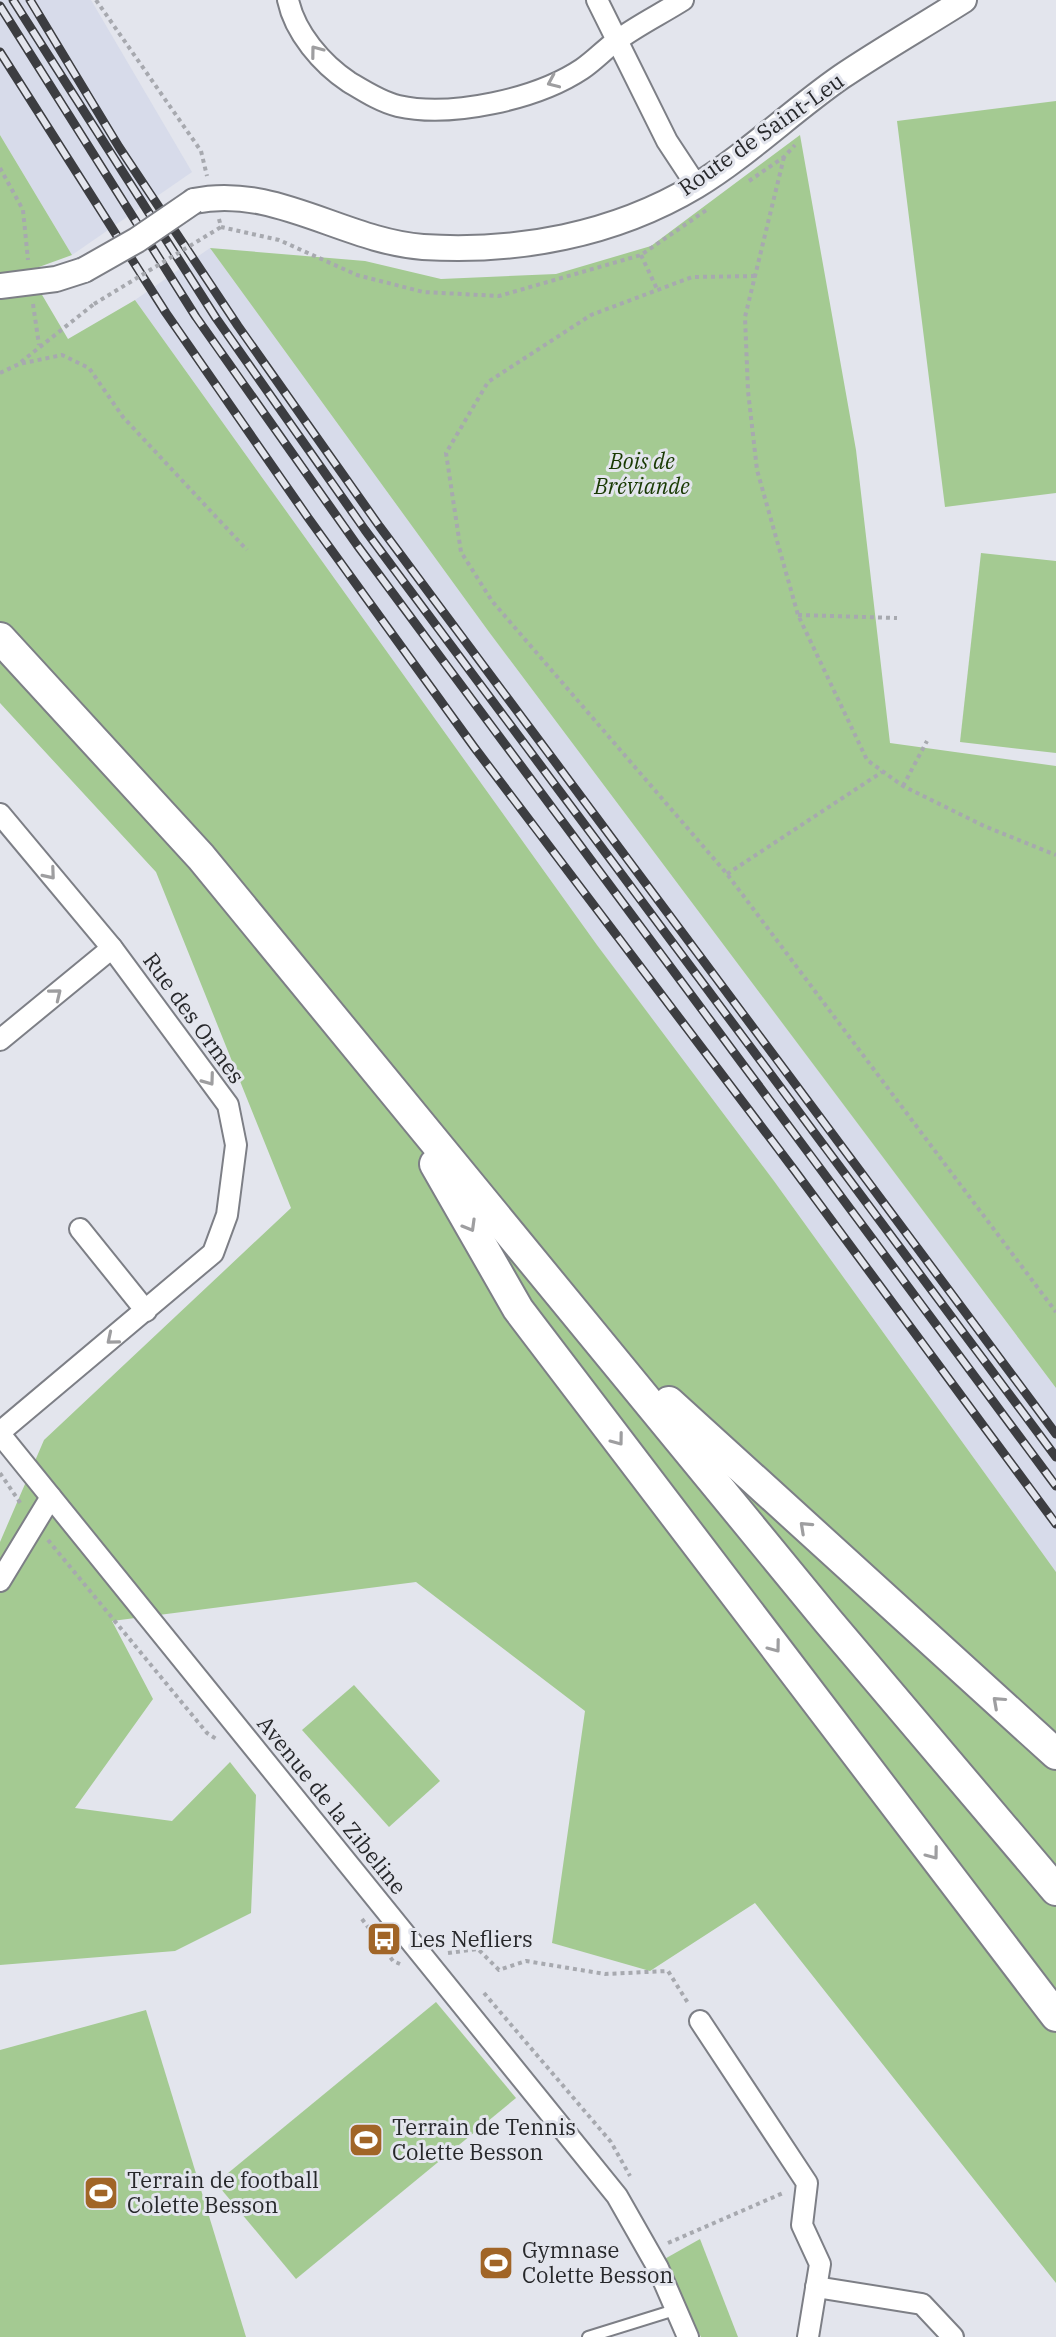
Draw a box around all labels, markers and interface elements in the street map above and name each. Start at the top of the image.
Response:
one-way arrow [311,46,325,60]
street label: Route de Saint-Leu [672,66,849,202]
one-way arrow [547,73,561,89]
park label: Bois de Bréviande [593,446,690,500]
one-way arrow [40,865,55,879]
street label: Rue des Ormes [137,946,252,1089]
one-way arrow [47,989,61,1004]
one-way arrow [199,1071,214,1085]
one-way arrow [460,1217,476,1232]
one-way arrow [107,1329,121,1344]
one-way arrow [608,1431,622,1446]
one-way arrow [800,1522,814,1537]
one-way arrow [766,1638,780,1653]
one-way arrow [992,1697,1007,1711]
street label: Avenue de la Zibeline [251,1709,413,1900]
one-way arrow [923,1845,937,1859]
bus stop icon: Les Nefliers [365,1920,403,1958]
place label: Les Nefliers [410,1924,533,1953]
place label: Terrain de Tennis Colette Besson [392,2112,576,2166]
sports icon: Terrain de Tennis Colette Besson [347,2121,385,2159]
place label: Terrain de football Colette Besson [127,2165,319,2219]
sports icon: Terrain de football Colette Besson [82,2174,120,2212]
place label: Gymnase Colette Besson [522,2235,673,2289]
sports icon: Gymnase Colette Besson [477,2244,515,2282]

